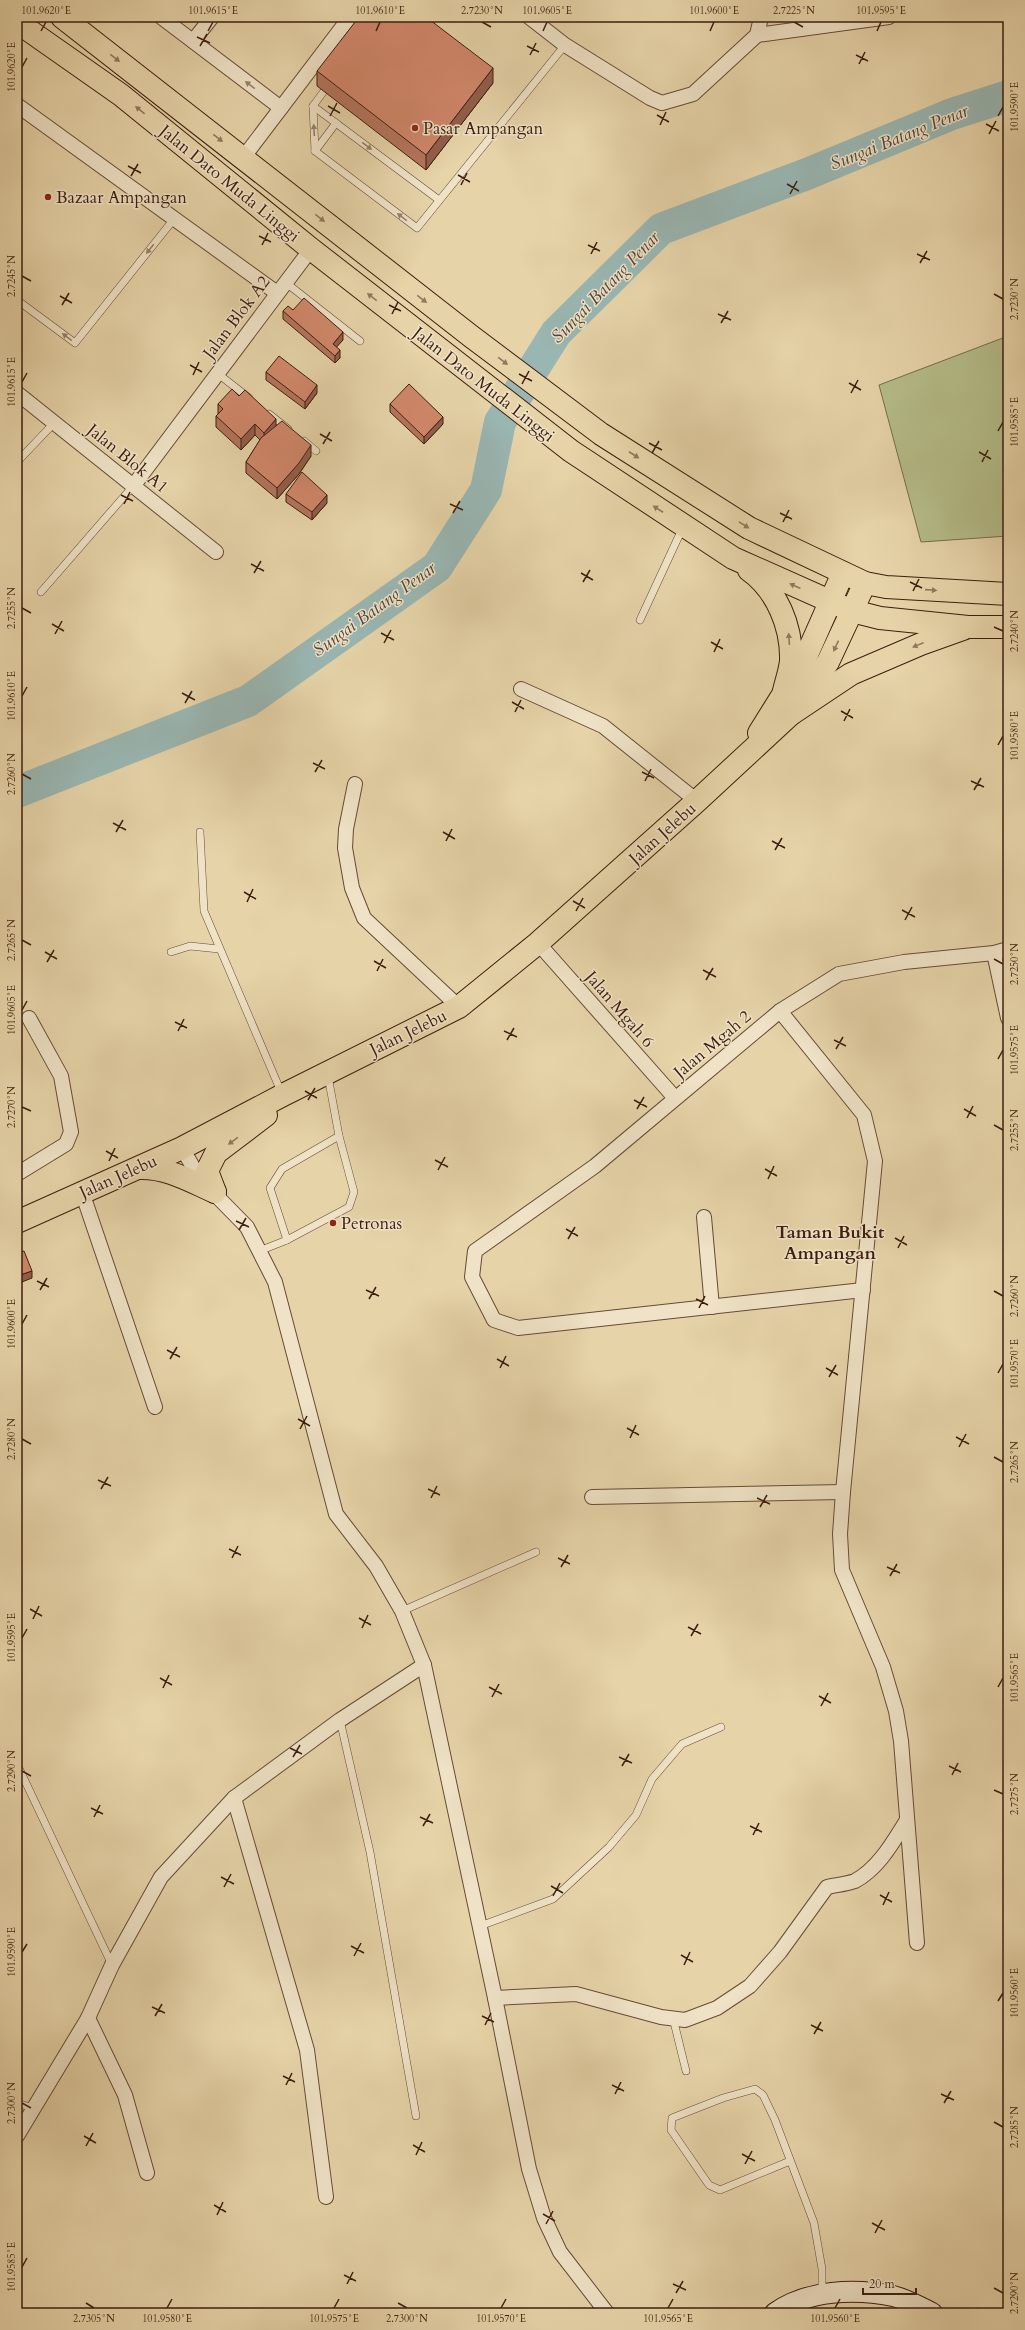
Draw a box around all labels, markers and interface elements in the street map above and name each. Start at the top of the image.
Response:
text: 101.9620°E [21,4,71,18]
text: 101.9615°E [188,4,238,18]
text: 101.9610°E [355,4,405,18]
text: 2.7230°N [461,4,503,18]
text: 101.9605°E [522,4,572,18]
text: 101.9600°E [689,4,739,18]
text: 2.7225°N [773,4,815,18]
text: 101.9595°E [856,4,906,18]
text: 101.9620°E [5,42,19,92]
one-way arrow [110,54,121,62]
one-way arrow [245,80,256,89]
text: 101.9590°E [1008,82,1022,132]
water label: Sungai Batang Penar [826,98,973,177]
one-way arrow [135,105,146,114]
place label: Pasar Ampangan [423,117,544,140]
street label: Jalan Dato Muda Linggi [152,118,305,247]
marker: Pasar Ampangan [410,123,420,133]
one-way arrow [311,124,318,136]
one-way arrow [212,134,223,142]
one-way arrow [361,142,372,150]
place label: Bazaar Ampangan [56,186,187,209]
marker: Bazaar Ampangan [43,192,53,202]
one-way arrow [397,213,408,221]
one-way arrow [315,214,326,223]
water label: Sungai Batang Penar [545,225,666,349]
one-way arrow [146,244,154,255]
text: 2.7245°N [5,255,19,297]
street label: Jalan Blok A2 [196,271,275,366]
text: 2.7230°N [1008,278,1022,320]
one-way arrow [367,292,378,301]
one-way arrow [417,294,428,303]
street label: Jalan Dato Muda Linggi [406,320,560,447]
one-way arrow [62,333,72,341]
one-way arrow [497,356,508,365]
text: 101.9615°E [5,357,19,407]
text: 101.9585°E [1008,397,1022,447]
street label: Jalan Blok A1 [80,417,173,498]
one-way arrow [629,451,639,459]
one-way arrow [653,505,664,512]
one-way arrow [738,521,749,529]
water label: Sungai Batang Penar [307,555,442,663]
one-way arrow [790,583,801,589]
one-way arrow [925,586,938,593]
text: 2.7255°N [5,587,19,629]
text: 2.7240°N [1008,610,1022,652]
one-way arrow [785,633,792,645]
one-way arrow [833,640,839,652]
one-way arrow [912,643,924,649]
text: 101.9610°E [5,671,19,721]
text: 101.9580°E [1008,711,1022,761]
text: 2.7260°N [5,753,19,795]
street label: Jalan Jelebu [622,797,701,872]
text: 2.7265°N [5,919,19,961]
text: 2.7250°N [1008,943,1022,985]
street label: Jalan Mgah 6 [578,964,659,1053]
text: 101.9605°E [5,985,19,1035]
street label: Jalan Jelebu [363,1004,451,1062]
street label: Jalan Mgah 2 [666,1005,756,1085]
text: 101.9575°E [1008,1025,1022,1075]
text: 2.7270°N [5,1086,19,1128]
text: 2.7255°N [1008,1109,1022,1151]
one-way arrow [228,1137,238,1145]
street label: Jalan Jelebu [73,1149,161,1205]
place label: Petronas [341,1212,403,1235]
marker: Petronas [328,1218,338,1228]
district label: Taman Bukit Ampangan [776,1220,885,1266]
text: 2.7260°N [1008,1275,1022,1317]
text: 101.9600°E [5,1299,19,1349]
text: 101.9570°E [1008,1339,1022,1389]
text: 2.7280°N [5,1418,19,1460]
text: 2.7265°N [1008,1441,1022,1483]
text: 101.9595°E [5,1613,19,1663]
text: 101.9565°E [1008,1653,1022,1703]
text: 2.7290°N [5,1750,19,1792]
text: 2.7275°N [1008,1773,1022,1815]
text: 101.9590°E [5,1927,19,1977]
text: 101.9560°E [1008,1968,1022,2018]
text: 2.7300°N [5,2082,19,2124]
text: 2.7285°N [1008,2106,1022,2148]
text: 101.9585°E [5,2242,19,2292]
scale bar [863,2270,916,2296]
text: 2.7290°N [1008,2272,1022,2314]
text: 20 m [869,2276,896,2292]
text: 2.7305°N [73,2312,115,2326]
text: 101.9580°E [142,2312,192,2326]
text: 101.9575°E [309,2312,359,2326]
text: 2.7300°N [386,2312,428,2326]
text: 101.9570°E [476,2312,526,2326]
text: 101.9565°E [643,2312,693,2326]
text: 101.9560°E [810,2312,860,2326]

